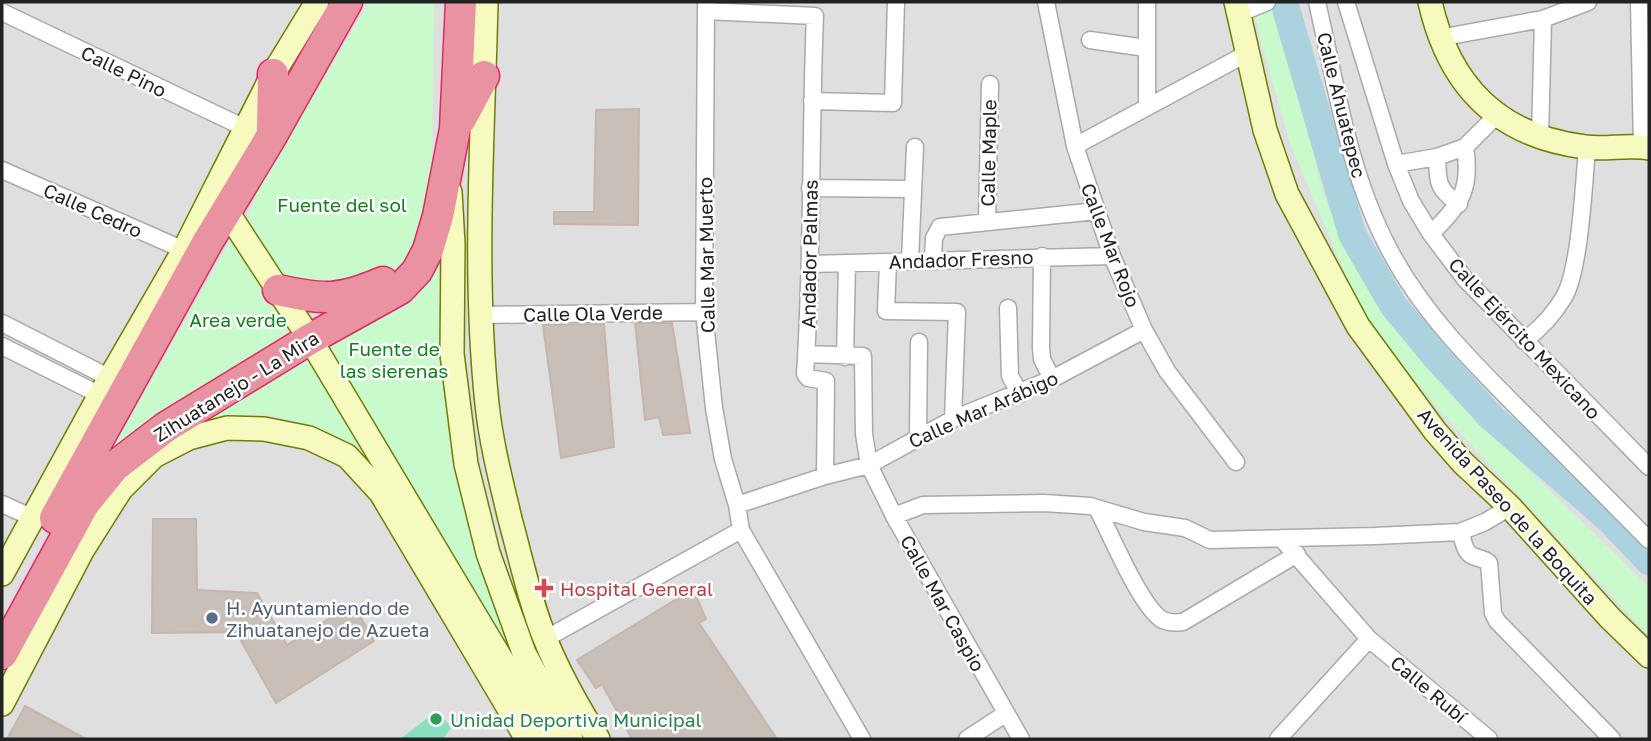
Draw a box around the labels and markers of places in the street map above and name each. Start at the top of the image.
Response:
place label: Hospital General [560,577,713,600]
marker: Hospital General [534,578,554,598]
place label: H. Ayuntamiendo de Zihuatanejo de Azueta [226,596,429,641]
marker: H. Ayuntamiendo de Zihuatanejo de Azueta [204,610,220,626]
place label: Unidad Deportiva Municipal [450,708,702,731]
marker: Unidad Deportiva Municipal [428,711,444,727]

